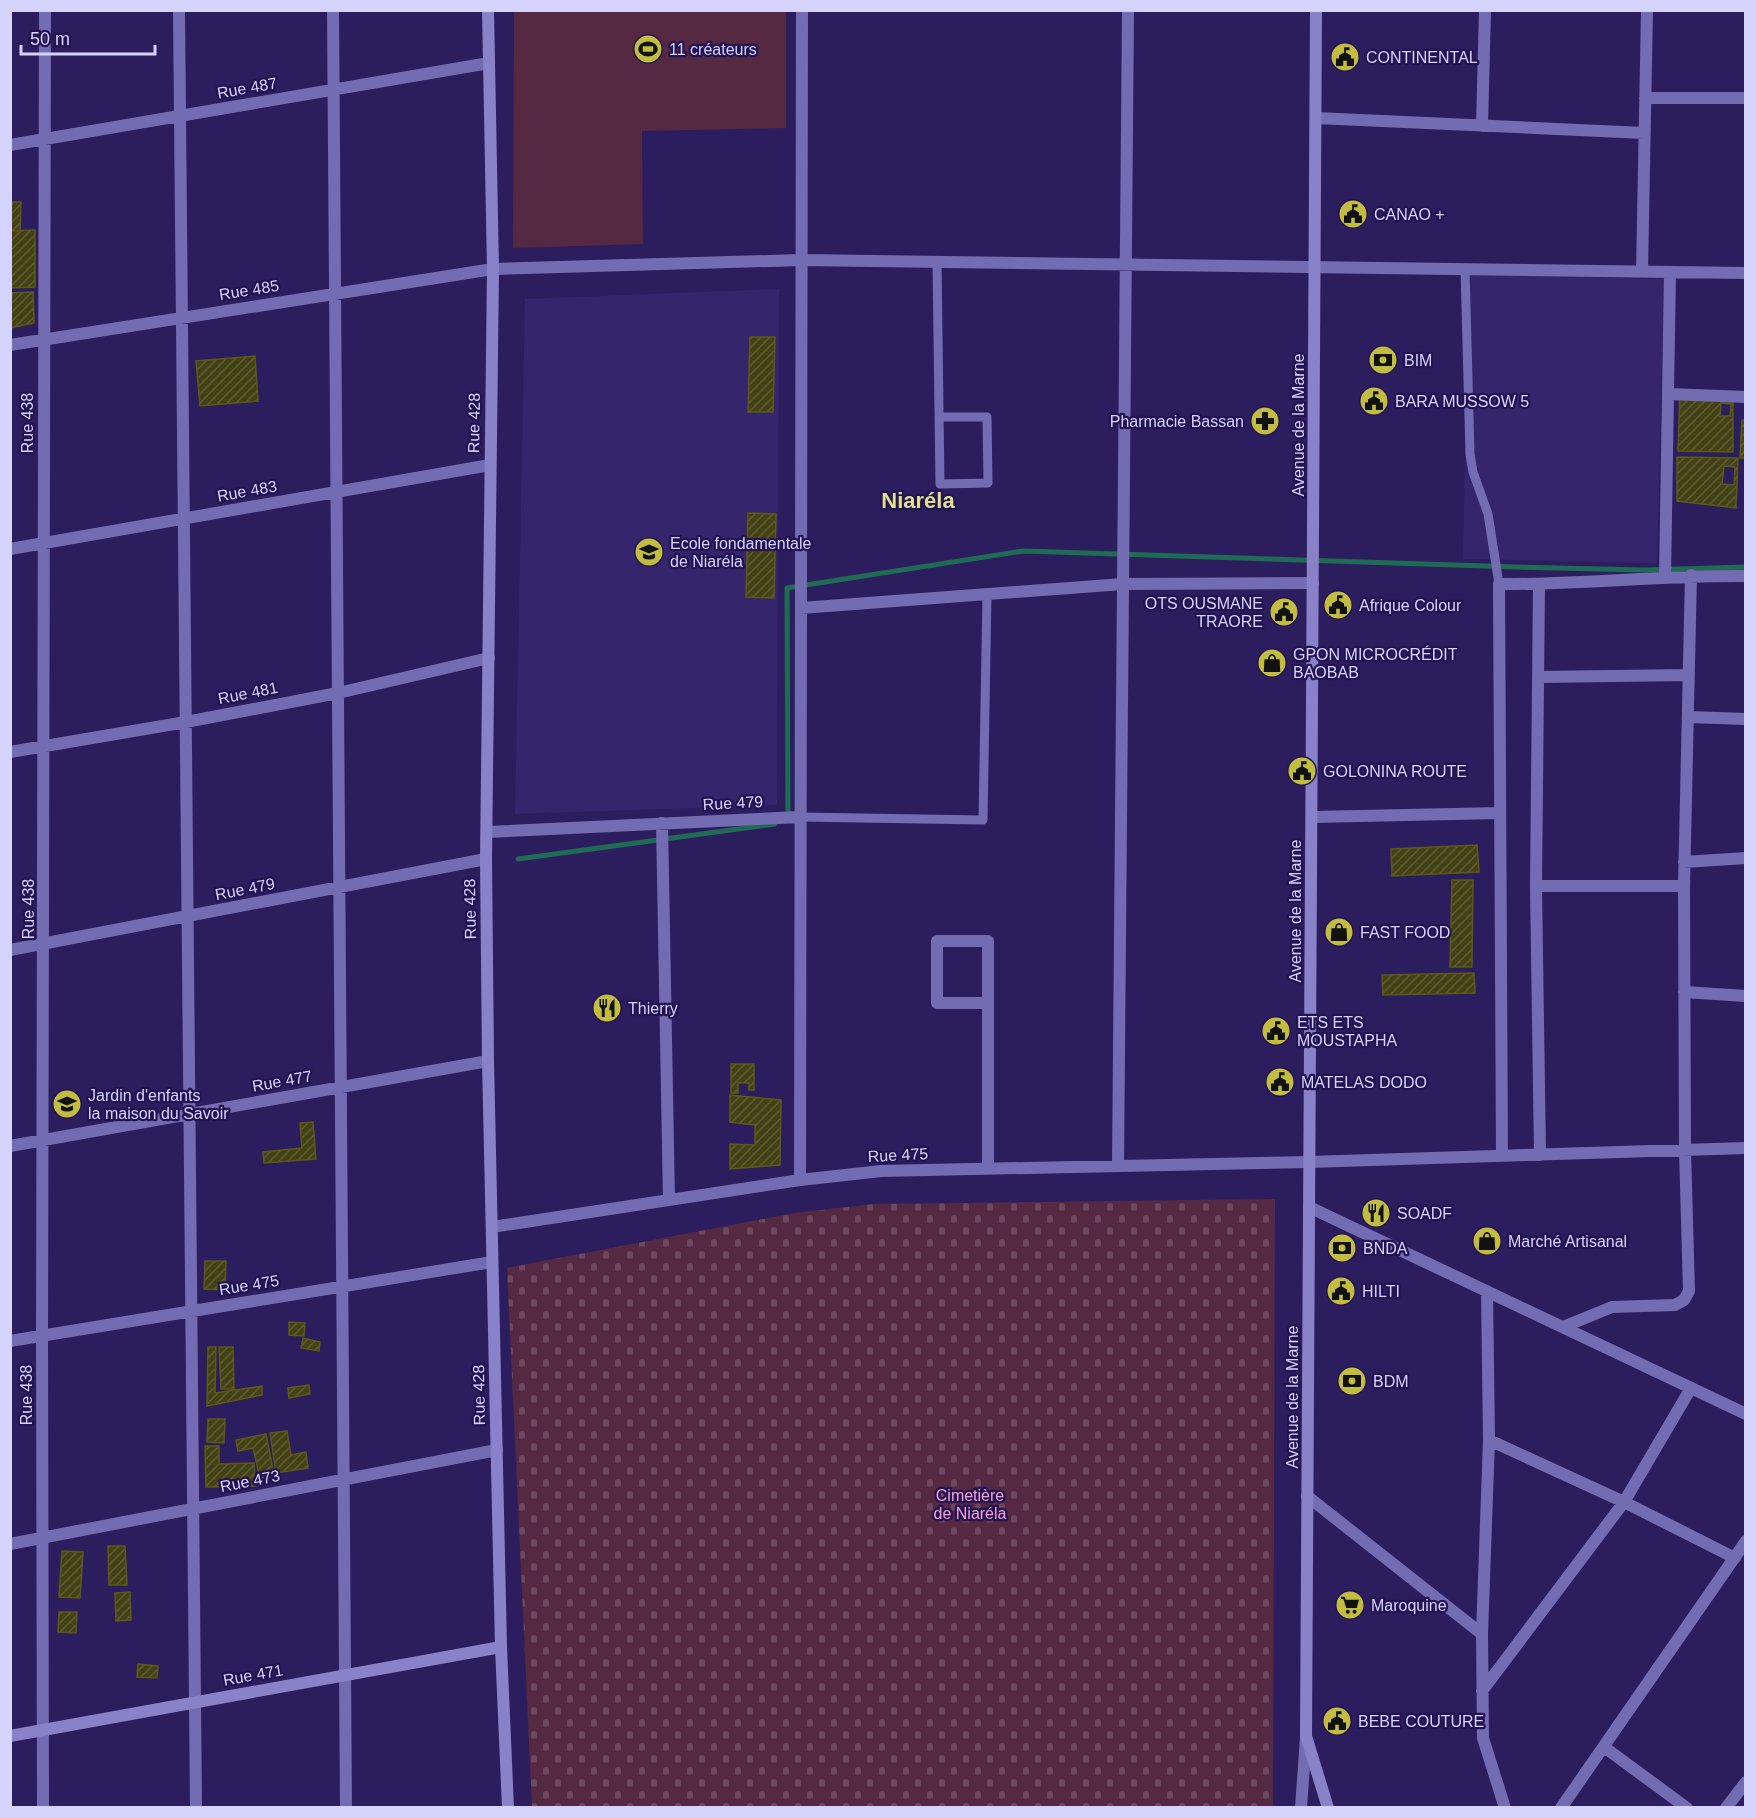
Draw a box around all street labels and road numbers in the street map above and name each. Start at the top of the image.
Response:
street label: Rue 487 [216,74,278,102]
street label: Rue 485 [218,277,280,303]
street label: Avenue de la Marne [1290,353,1307,496]
street label: Rue 438 [19,393,36,453]
street label: Rue 428 [465,393,483,453]
street label: Rue 483 [216,477,278,505]
street label: Rue 481 [217,679,279,707]
street label: Rue 479 [702,793,764,813]
street label: Avenue de la Marne [1287,839,1304,982]
street label: Rue 479 [214,875,276,903]
street label: Rue 438 [20,879,37,939]
street label: Rue 428 [461,879,479,939]
street label: Rue 477 [251,1067,313,1095]
street label: Rue 475 [867,1145,929,1165]
street label: Rue 475 [218,1272,280,1298]
street label: Avenue de la Marne [1284,1325,1301,1468]
street label: Rue 438 [18,1365,35,1425]
street label: Rue 428 [470,1365,488,1425]
street label: Rue 473 [219,1467,281,1495]
street label: Rue 471 [222,1661,284,1689]

